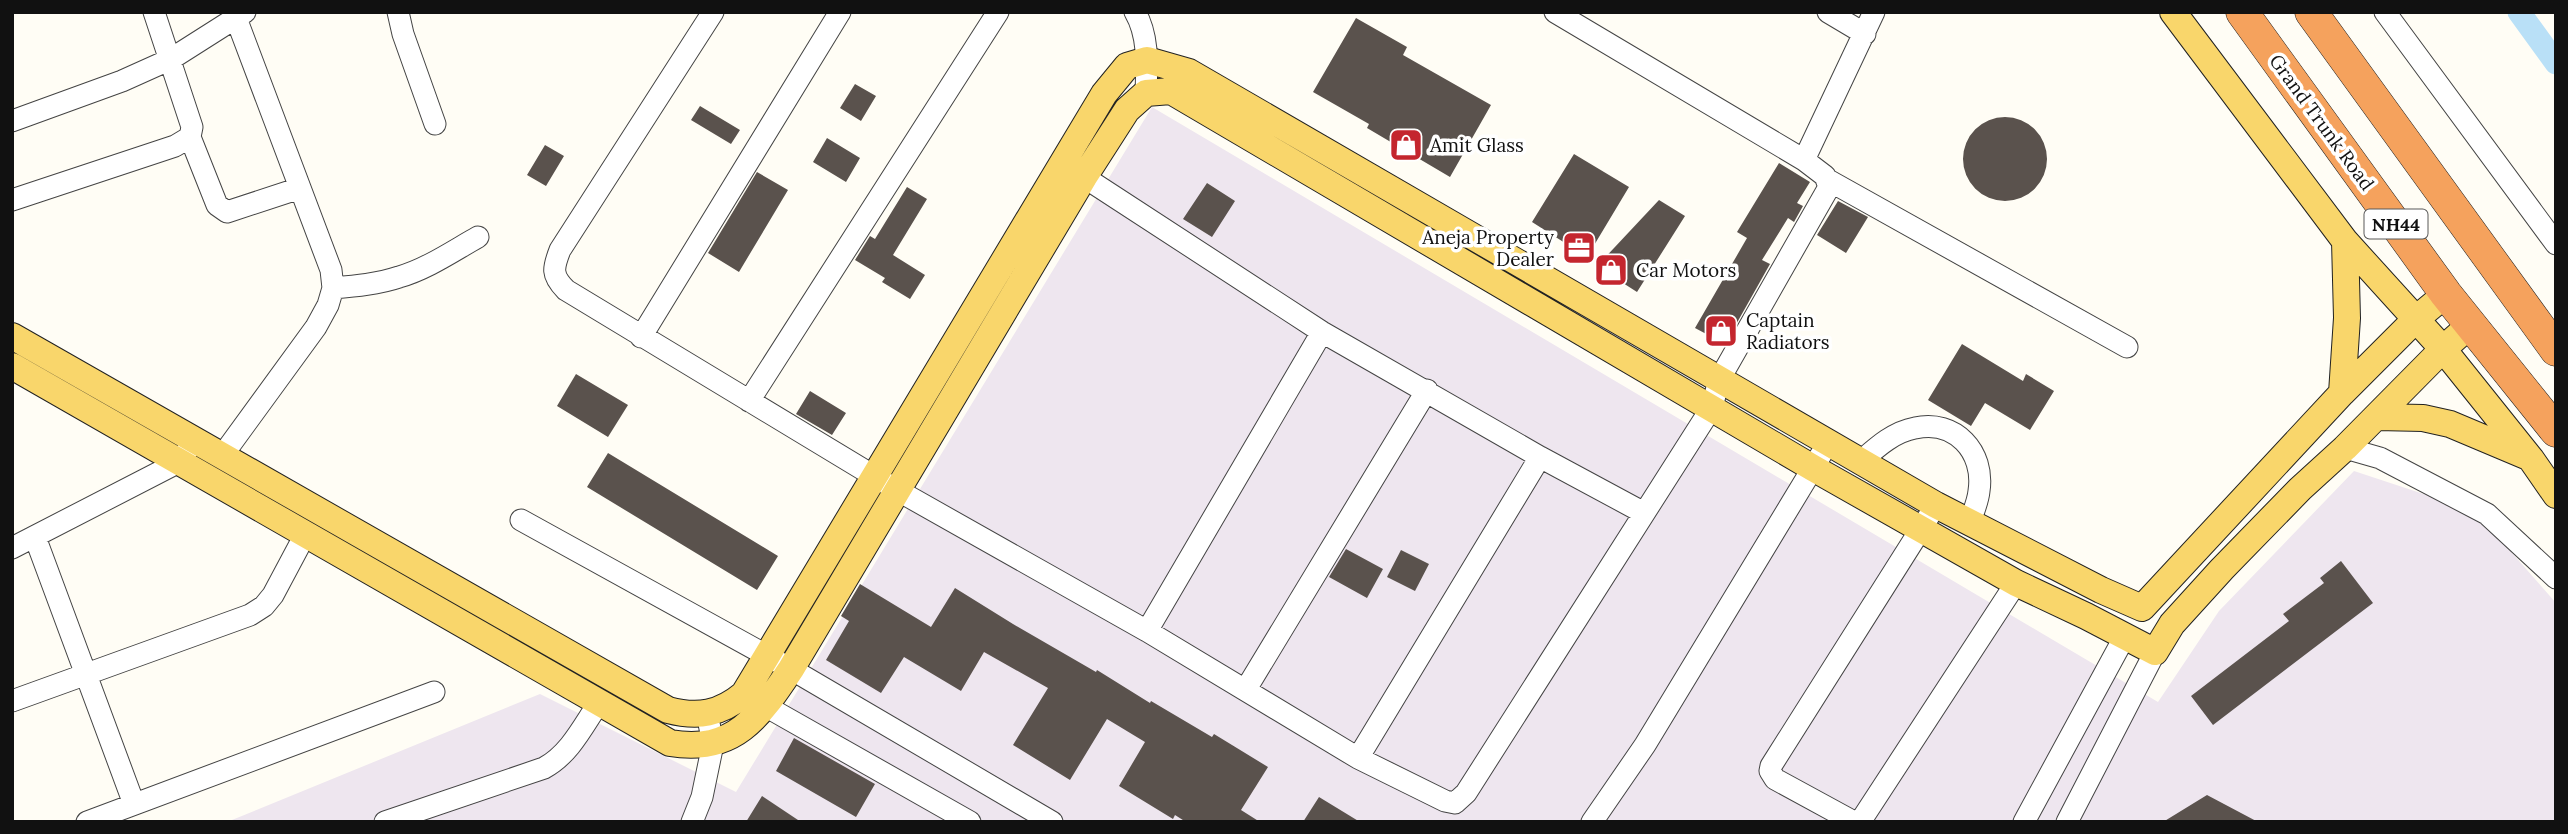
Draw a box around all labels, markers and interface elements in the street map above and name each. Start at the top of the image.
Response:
street label: Grand Trunk Road [2265,49,2379,195]
shop icon: Amit Glass [1387,126,1425,164]
place label: Amit Glass [1429,133,1524,157]
road number: NH44 [2364,210,2428,238]
place label: Aneja Property Dealer [1421,225,1555,271]
office icon: Aneja Property Dealer [1560,229,1598,267]
shop icon: Car Motors [1592,251,1630,289]
place label: Car Motors [1636,258,1736,282]
place label: Captain Radiators [1746,308,1830,354]
shop icon: Captain Radiators [1702,312,1740,350]

